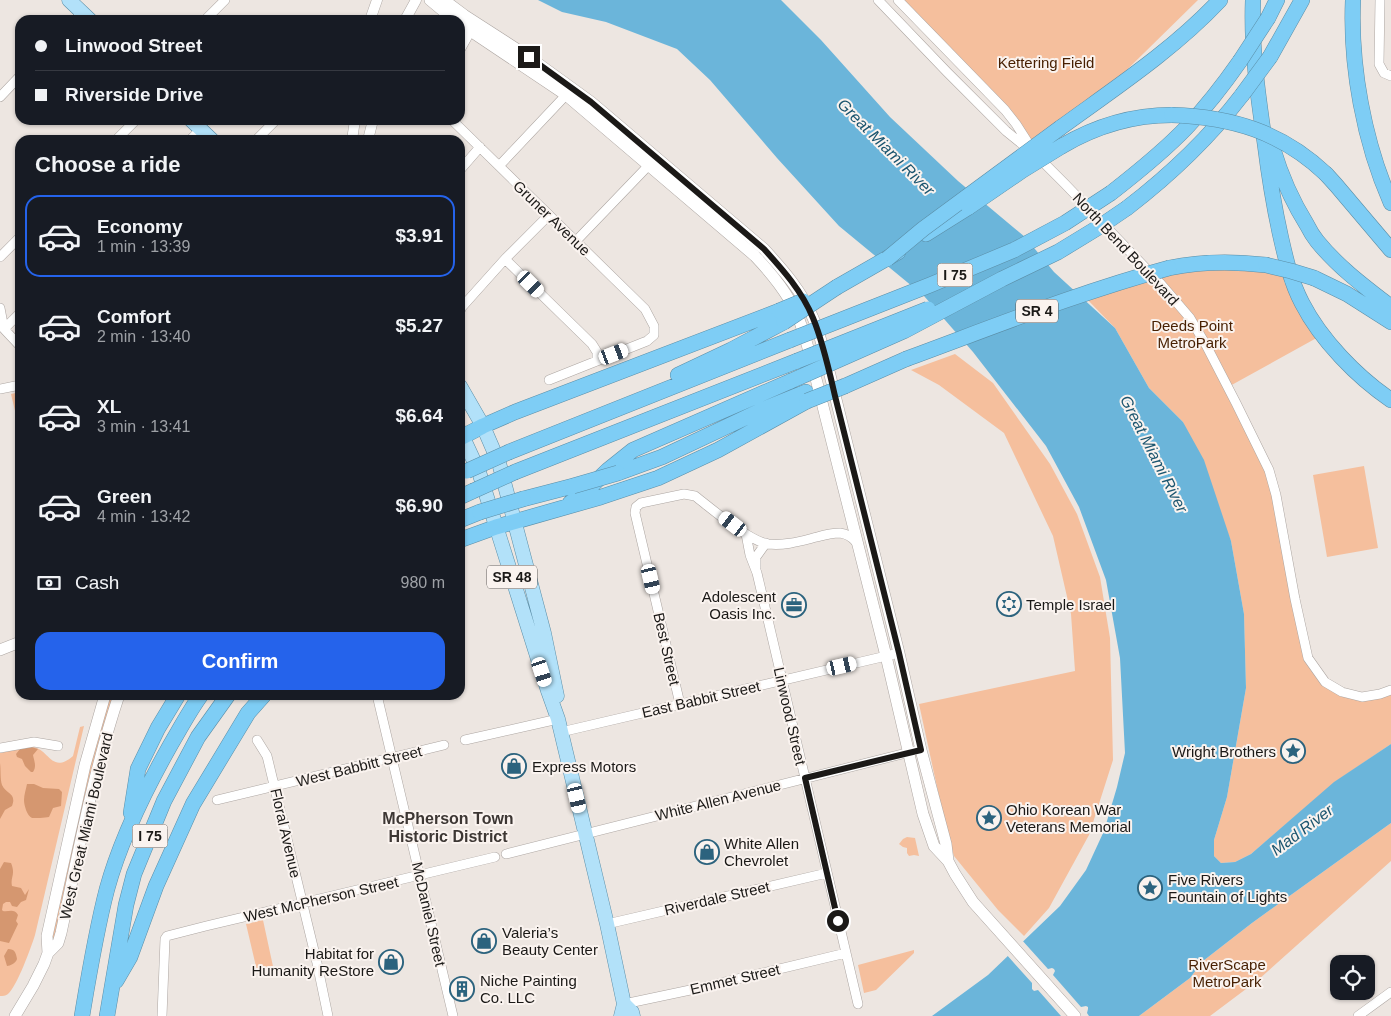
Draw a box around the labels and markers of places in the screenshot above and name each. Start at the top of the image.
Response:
place label: Adolescent Oasis Inc. [702,588,777,622]
synagogue icon: Temple Israel [996,591,1022,617]
office icon: Adolescent Oasis Inc. [781,592,807,618]
place label: Temple Israel [1026,596,1115,613]
place icon: Wright Brothers [1280,738,1306,764]
place label: Wright Brothers [1172,743,1276,760]
shop icon: Express Motors [501,753,527,779]
place label: Express Motors [532,758,636,775]
place label: Ohio Korean War Veterans Memorial [1006,801,1131,835]
place icon: Ohio Korean War Veterans Memorial [976,805,1002,831]
place label: White Allen Chevrolet [724,835,799,869]
shop icon: White Allen Chevrolet [694,839,720,865]
place label: Five Rivers Fountain of Lights [1168,871,1287,905]
place icon: Five Rivers Fountain of Lights [1137,875,1163,901]
place label: Valeria’s Beauty Center [502,924,598,958]
shop icon: Valeria’s Beauty Center [471,928,497,954]
place label: Habitat for Humanity ReStore [251,945,374,979]
shop icon: Habitat for Humanity ReStore [378,949,404,975]
place label: Niche Painting Co. LLC [480,972,577,1006]
building icon: Niche Painting Co. LLC [449,976,475,1002]

